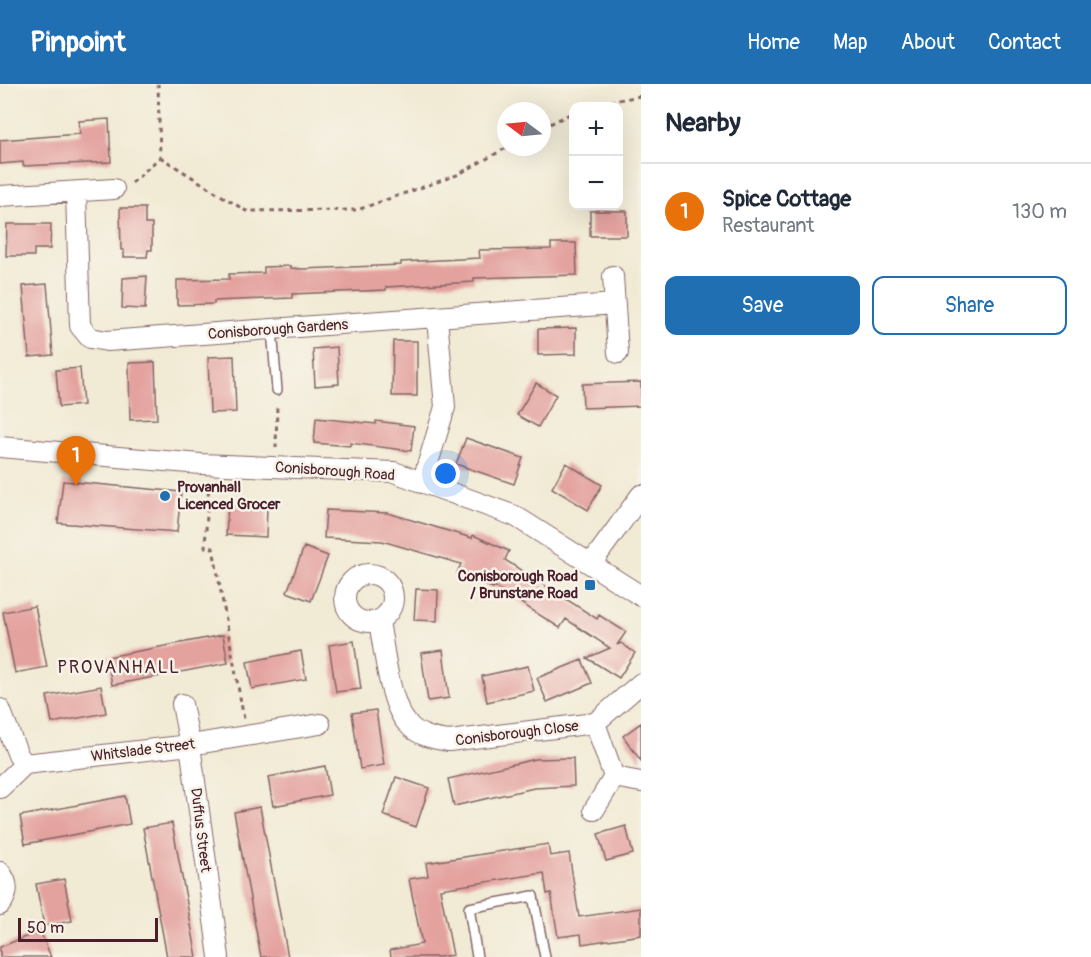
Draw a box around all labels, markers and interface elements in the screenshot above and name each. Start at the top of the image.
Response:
text: Pinpoint [30,25,126,60]
text: Home [747,29,800,56]
text: Map [833,29,868,56]
text: About [901,29,955,56]
text: Contact [988,29,1061,56]
north arrow [497,102,551,156]
map controls [569,102,623,210]
button: + [569,102,623,156]
text: Nearby [665,107,741,139]
button: − [569,156,623,210]
text: Spice Cottage [722,185,851,213]
text: 1 [681,199,688,224]
text: 130 m [1012,199,1067,224]
text: Restaurant [722,213,814,238]
button: Save [665,276,860,335]
button: Share [872,276,1067,335]
street label: Conisborough Gardens [207,315,349,344]
pin: 1 [56,436,96,486]
street label: Conisborough Road [274,458,396,485]
your location [431,459,460,488]
place label: Provanhall Licenced Grocer [177,478,281,514]
marker: Provanhall Licenced Grocer [158,489,172,503]
place label: Conisborough Road / Brunstane Road [458,567,578,603]
marker: Conisborough Road / Brunstane Road [583,578,597,592]
district label: PROVANHALL [57,656,181,679]
street label: Conisborough Close [454,716,580,750]
street label: Whitslade Street [90,735,197,766]
street label: Duffus Street [186,787,215,874]
scale bar [18,915,158,942]
text: 50 m [27,918,64,938]

